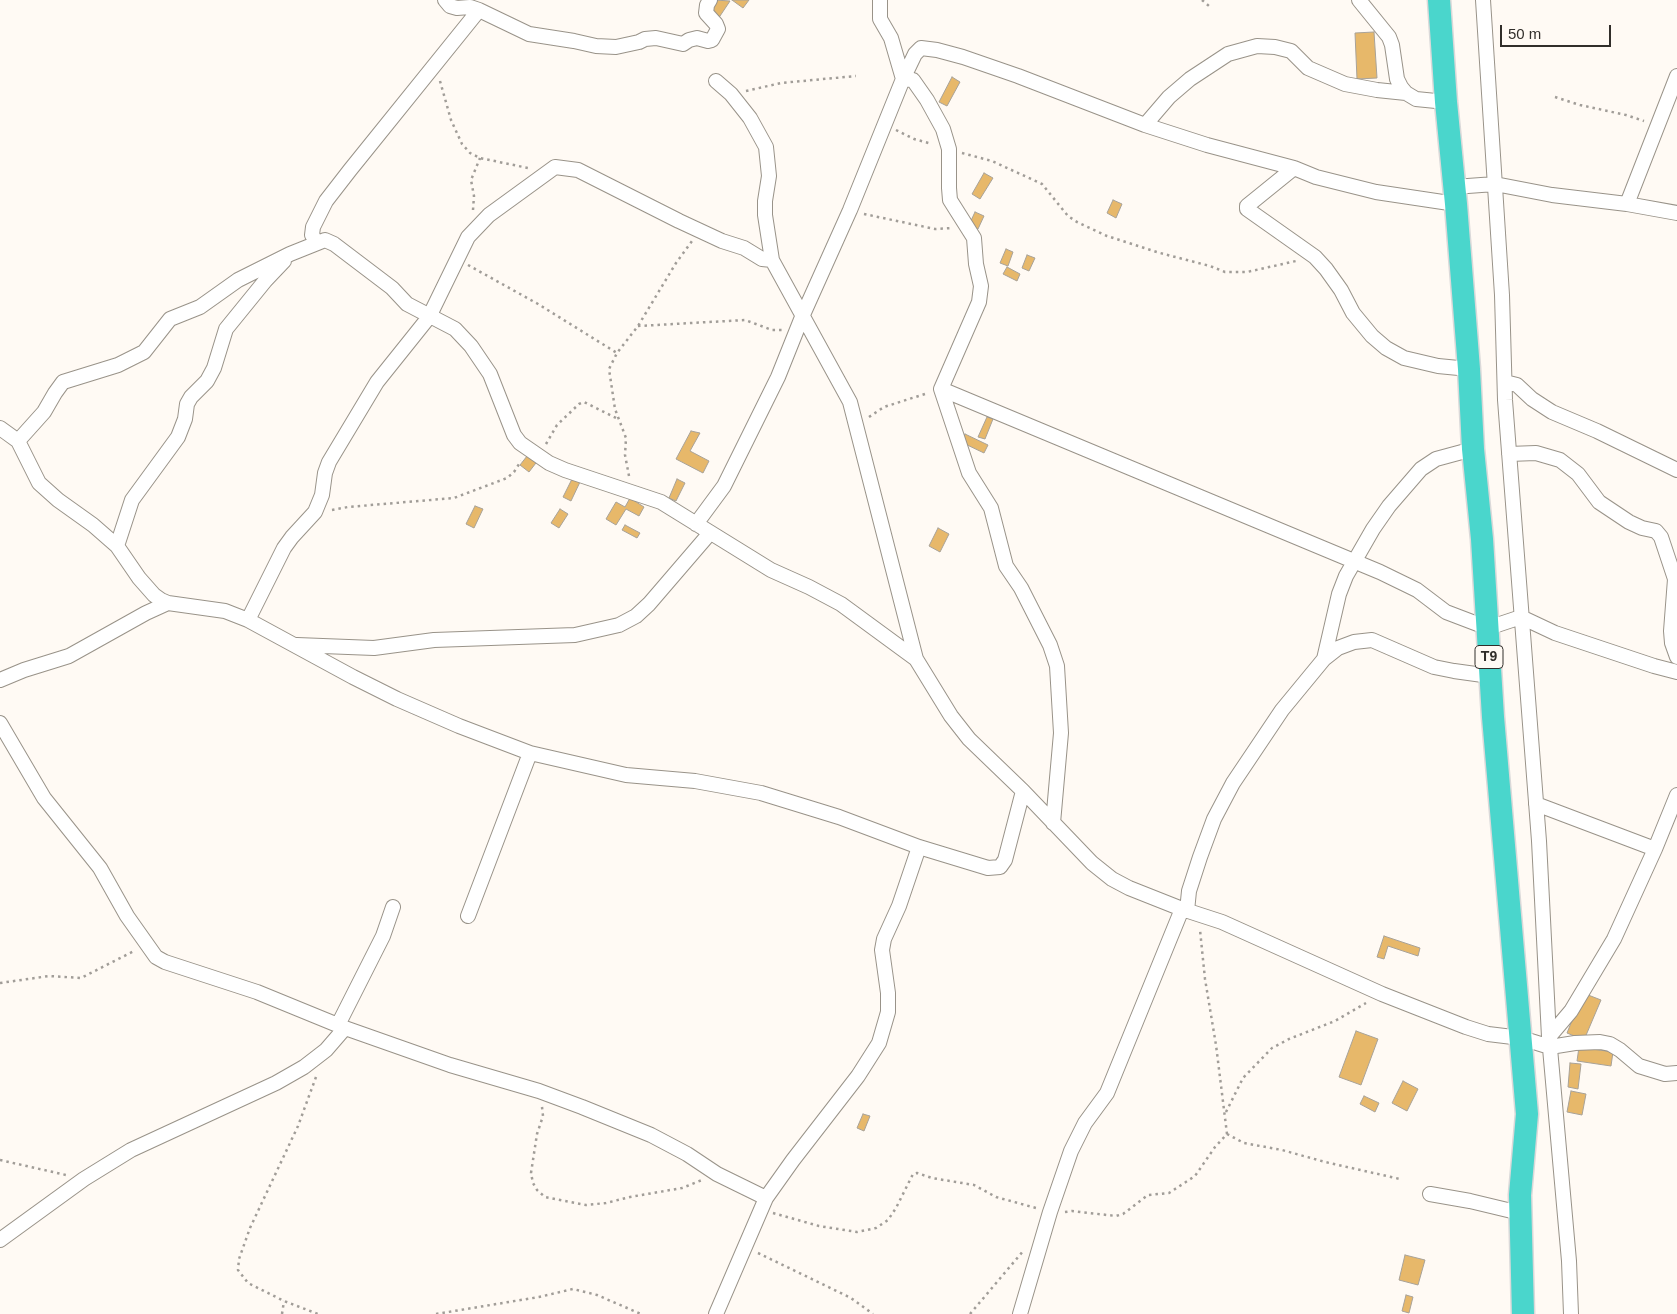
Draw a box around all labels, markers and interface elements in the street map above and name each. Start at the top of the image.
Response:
scale bar [1502,15,1613,47]
text: 50 m [1508,25,1541,42]
road number: T9 [1475,646,1503,669]

